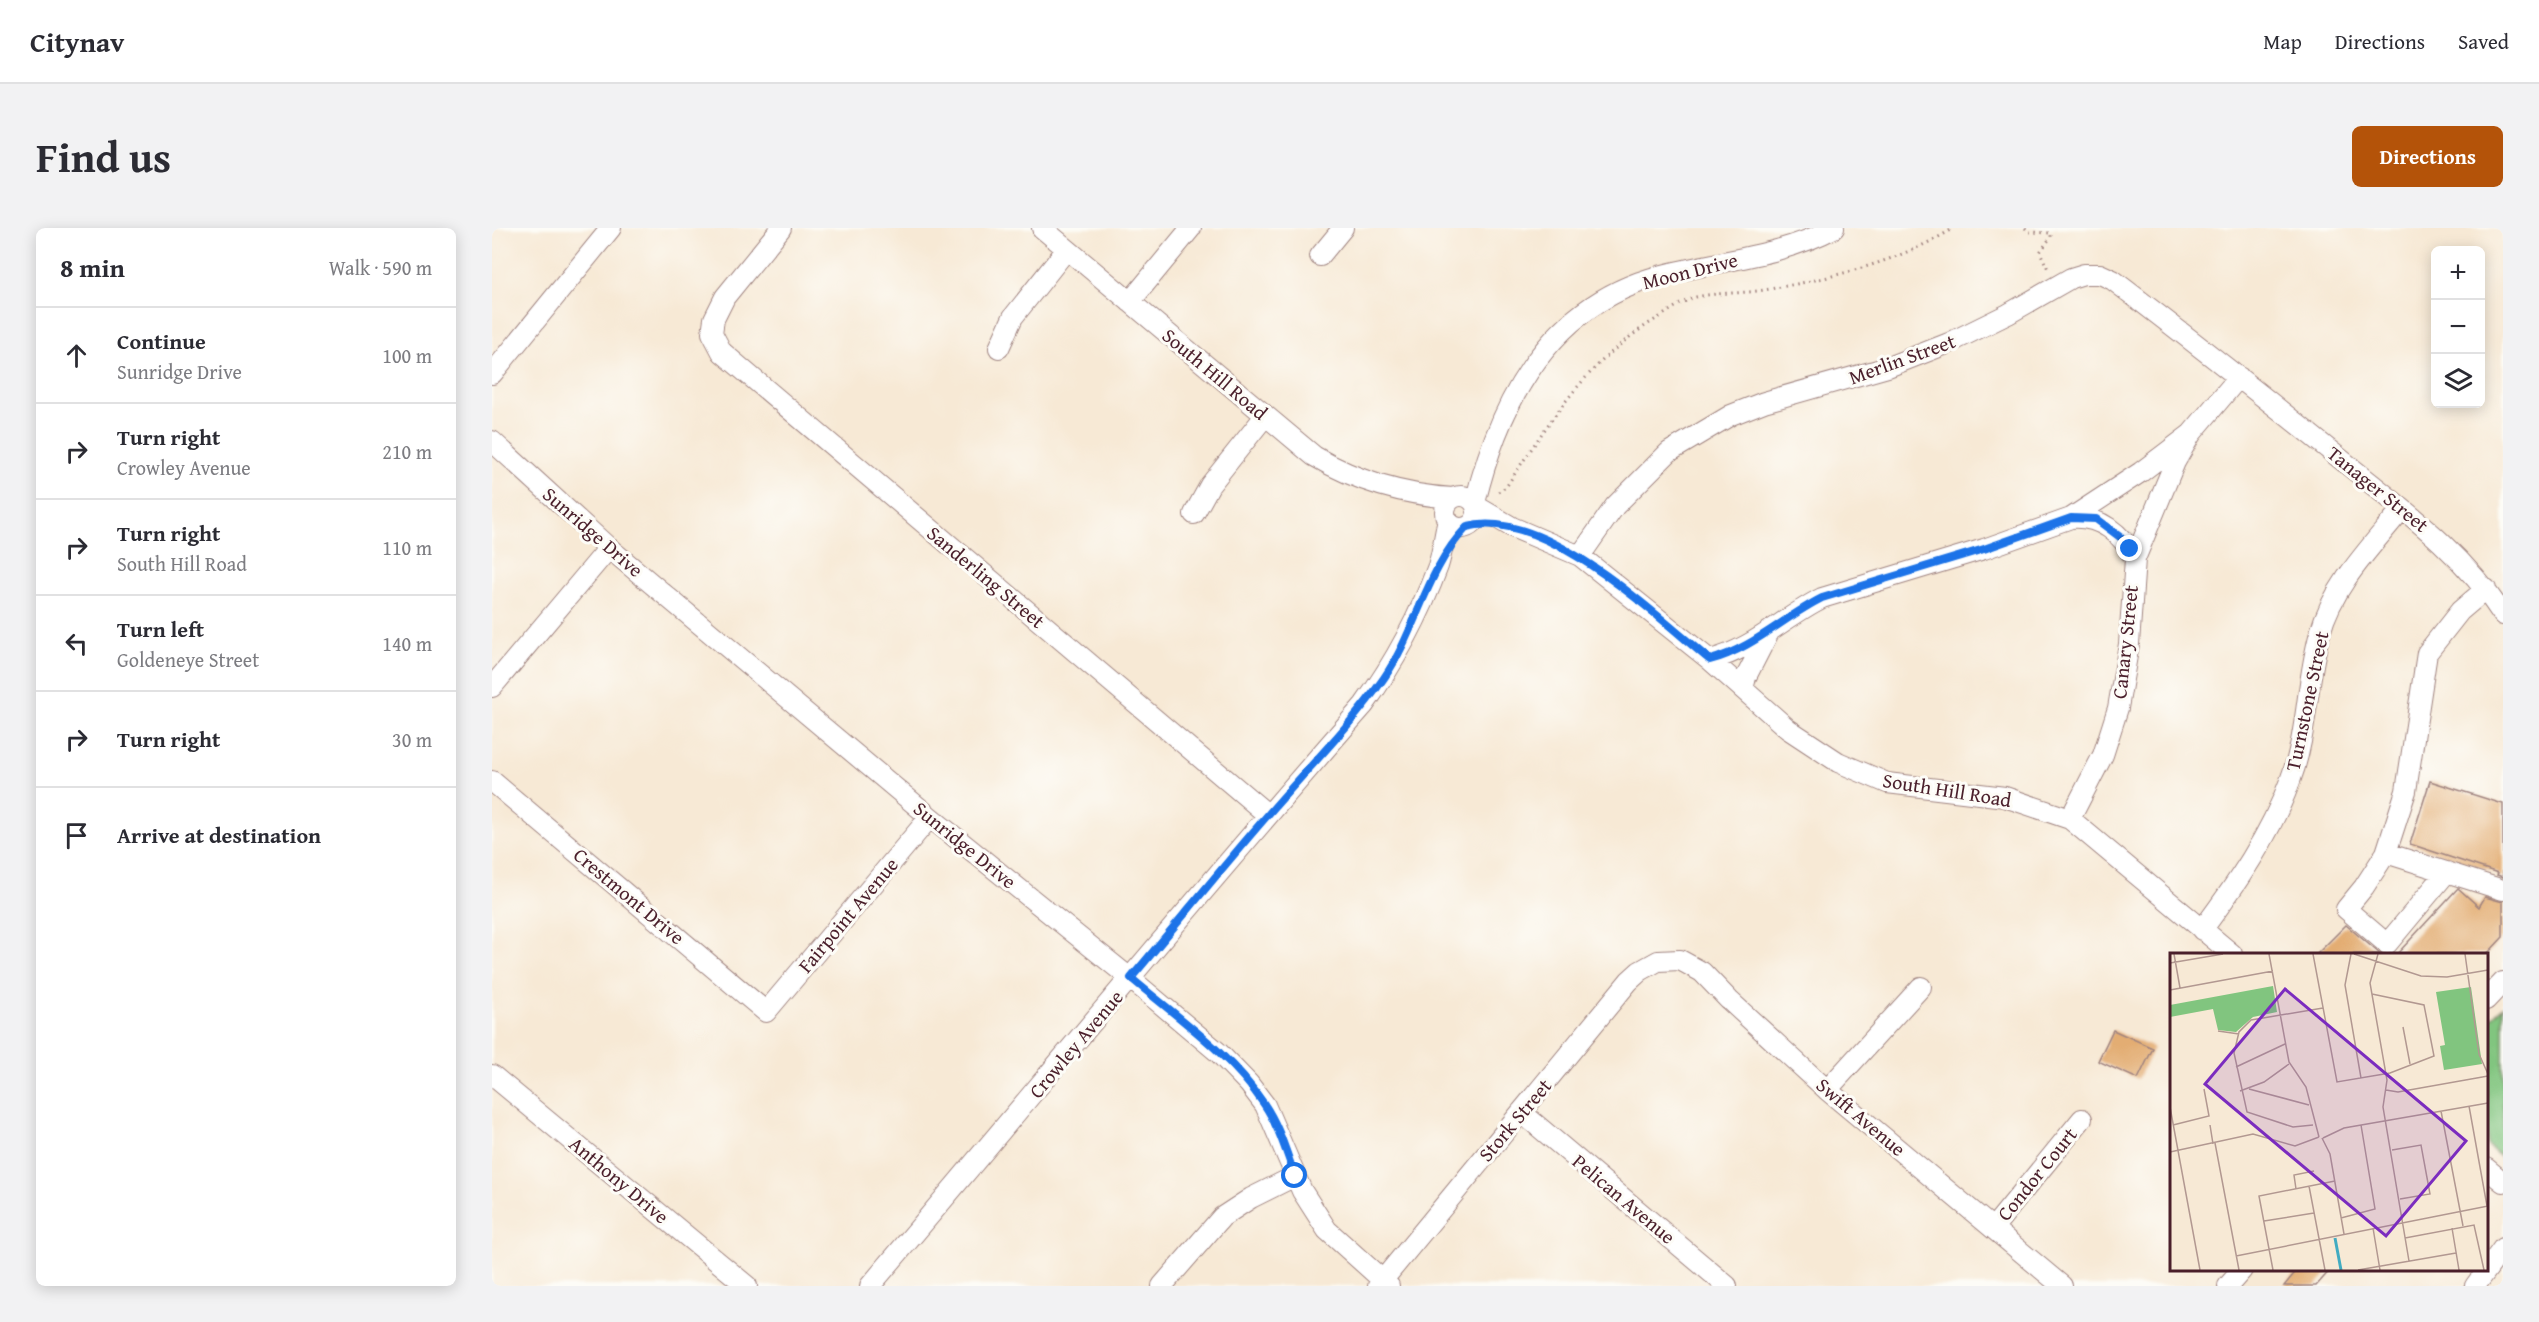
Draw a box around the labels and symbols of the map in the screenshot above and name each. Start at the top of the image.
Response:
street label: Moon Drive [1639,245,1741,296]
street label: South Hill Road [1156,321,1275,427]
street label: Merlin Street [1844,326,1959,391]
street label: Tanager Street [2321,439,2435,539]
street label: Sunridge Drive [537,480,650,584]
street label: Sanderling Street [921,519,1052,635]
route end [2116,535,2142,561]
street label: Canary Street [2104,584,2145,700]
street label: Turnstone Street [2278,628,2335,774]
street label: South Hill Road [1881,765,2014,814]
street label: Sunridge Drive [908,794,1023,895]
street label: Crestmont Drive [567,840,691,951]
street label: Fairpoint Avenue [791,851,905,979]
inset map [2170,953,2488,1271]
street label: Crowley Avenue [1022,983,1130,1104]
street label: Swift Avenue [1810,1071,1912,1163]
street label: Stork Street [1471,1072,1558,1167]
street label: Condor Court [1990,1121,2083,1227]
street label: Anthony Drive [563,1129,675,1230]
street label: Pelican Avenue [1566,1147,1682,1250]
route start [1281,1162,1307,1188]

